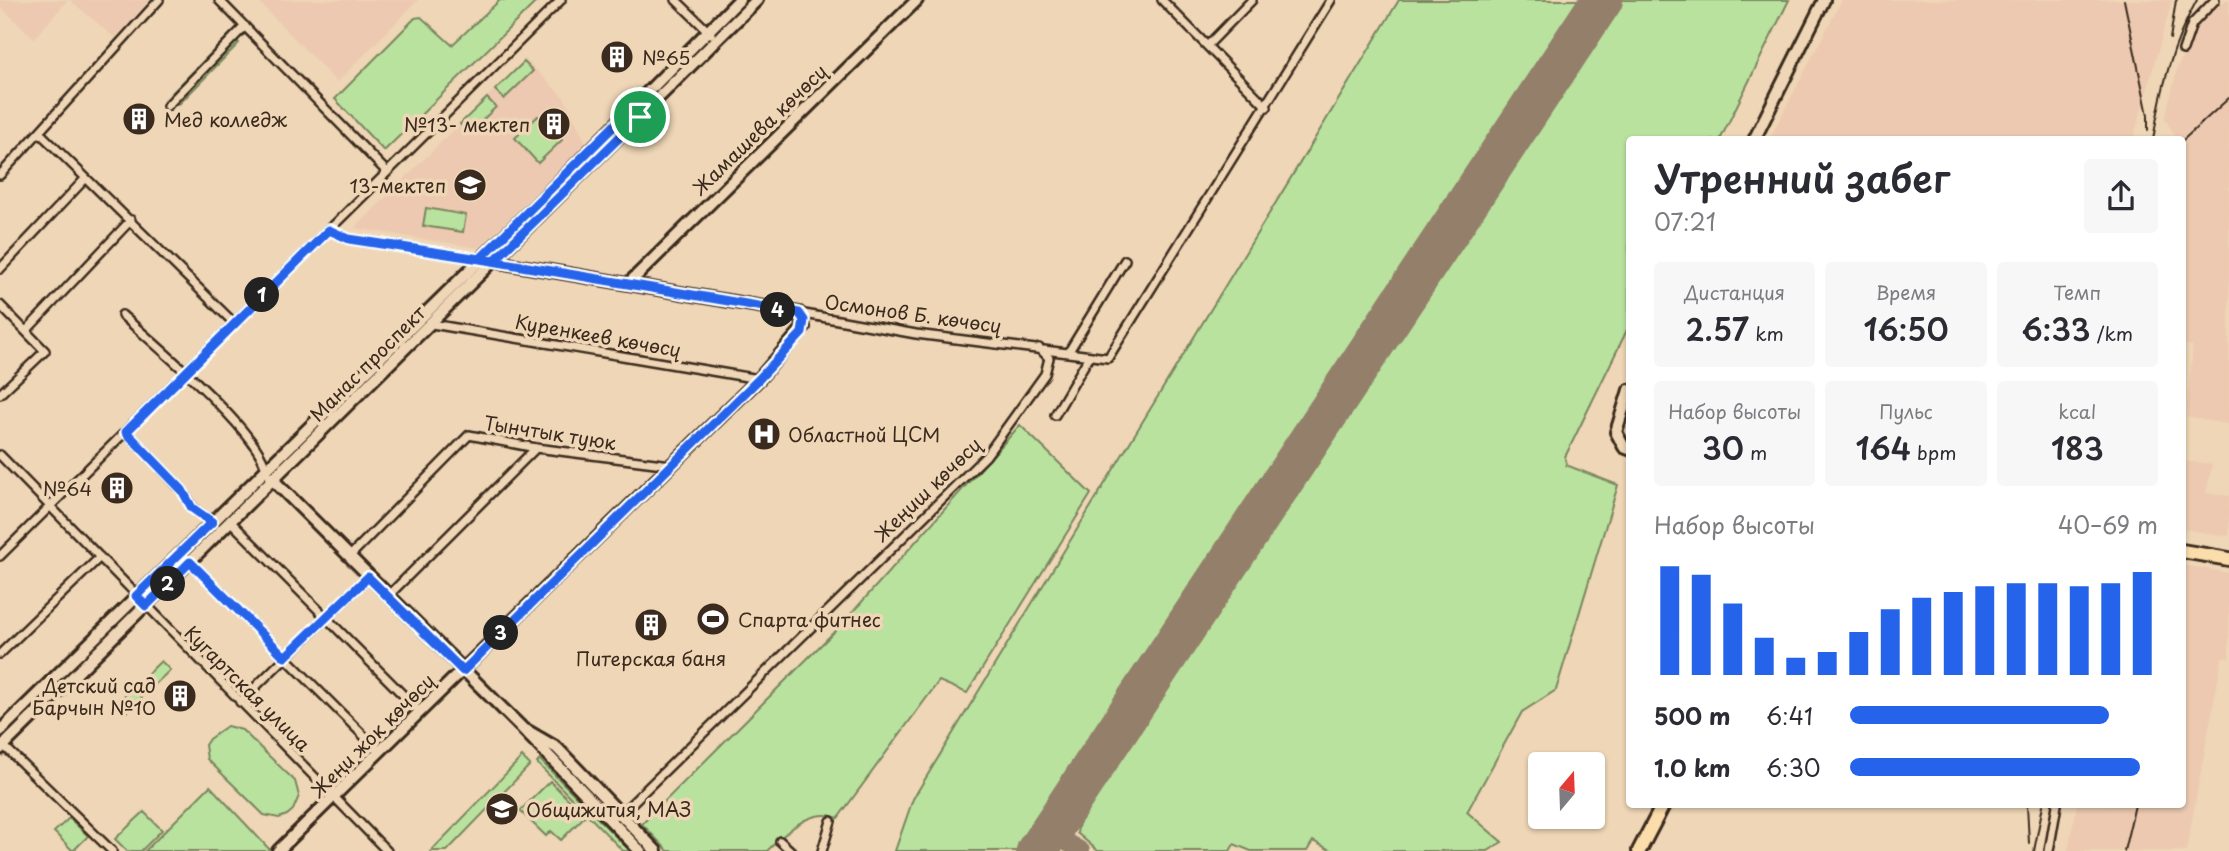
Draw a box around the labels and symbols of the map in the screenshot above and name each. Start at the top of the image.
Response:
building icon: №65 [598,38,636,76]
place label: №65 [642,43,691,71]
street label: Жамашева көчөсү [685,57,833,201]
pin [610,87,670,147]
building icon: Мед колледж [120,100,158,138]
place label: Мед колледж [164,105,287,133]
building icon: №13- мектеп [535,105,573,143]
place label: №13- мектеп [404,110,530,138]
school or university icon: 13-мектеп [451,166,489,204]
place label: 13-мектеп [349,171,446,199]
pin: 1 [244,278,280,312]
street label: Осмонов Б. көчөсү [823,287,1003,339]
pin: 4 [760,292,796,328]
street label: Манас проспект [303,298,432,427]
street label: Куренкеев көчөсү [513,307,683,363]
street label: Тынчтык туюк [482,408,619,456]
hospital icon: Областной ЦСМ [745,415,783,453]
place label: Областной ЦСМ [788,420,940,448]
street label: Жеңиш көчөсү [867,431,987,547]
building icon: №64 [98,469,136,507]
place label: №64 [43,474,92,502]
pin: 2 [150,566,186,602]
sports icon: Спарта фитнес [694,600,732,638]
place label: Спарта фитнес [738,605,881,633]
building icon: Питерская баня [632,606,670,644]
pin: 3 [484,616,518,650]
street label: Кугартская улица [179,619,317,757]
place label: Питерская баня [576,644,726,672]
street label: Жеңи жок көчөсү [304,667,440,803]
place label: Детский сад Барчын №10 [32,671,156,721]
building icon: Детский сад Барчын №10 [161,677,199,715]
north arrow [1528,752,1605,830]
school or university icon: Общижития, МАЗ [483,790,521,828]
place label: Общижития, МАЗ [526,795,691,823]

